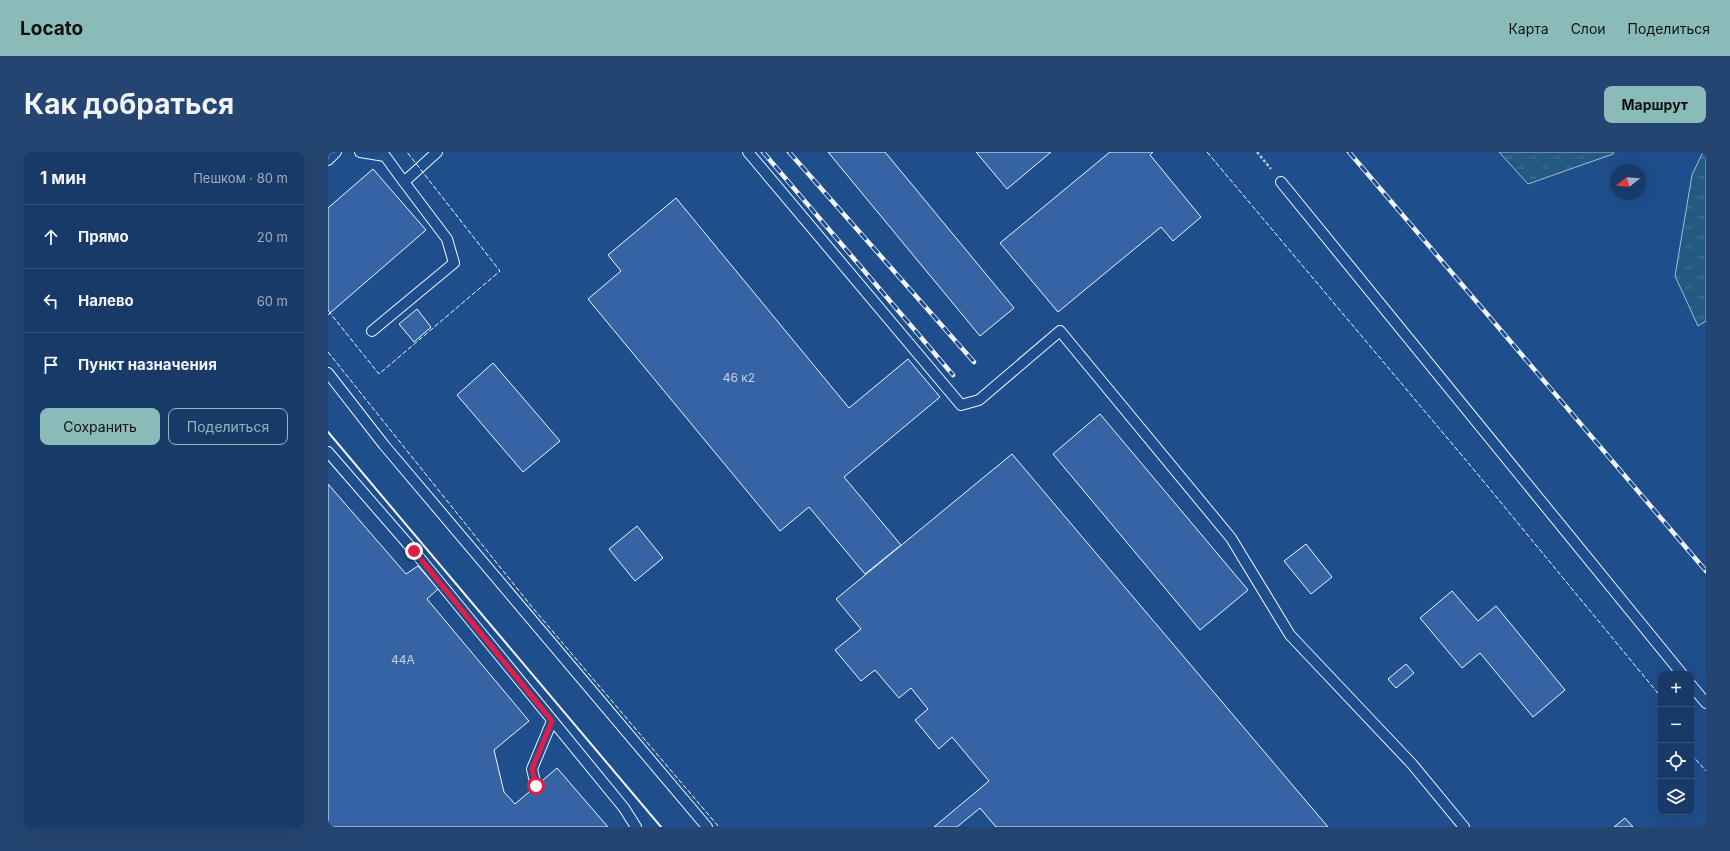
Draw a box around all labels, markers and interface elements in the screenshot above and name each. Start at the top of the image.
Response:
text: Locato [20,17,83,40]
text: Карта [1508,20,1549,37]
text: Слои [1571,20,1606,37]
text: Поделиться [1628,20,1710,37]
button: Маршрут [1604,86,1706,123]
text: Как добраться [24,87,234,121]
north arrow [1610,164,1646,200]
text: 1 мин [40,168,86,188]
text: Пешком · 80 m [193,170,288,186]
icon: ahead [40,226,62,248]
text: Прямо [78,227,129,246]
text: 20 m [257,229,288,245]
icon: left [40,290,62,312]
text: Налево [78,291,134,310]
text: 60 m [257,293,288,309]
icon: arrive [40,354,62,376]
text: Пункт назначения [78,355,217,374]
house number: 46 к2 [723,370,755,385]
button: Сохранить [40,408,160,445]
button: Поделиться [168,408,288,445]
route end [405,542,423,560]
house number: 44А [391,652,415,667]
map controls [1658,671,1694,815]
button: + [1658,671,1694,707]
button: − [1658,707,1694,743]
button: locate [1658,743,1694,779]
route start [527,777,545,795]
button: layers [1658,779,1694,815]

